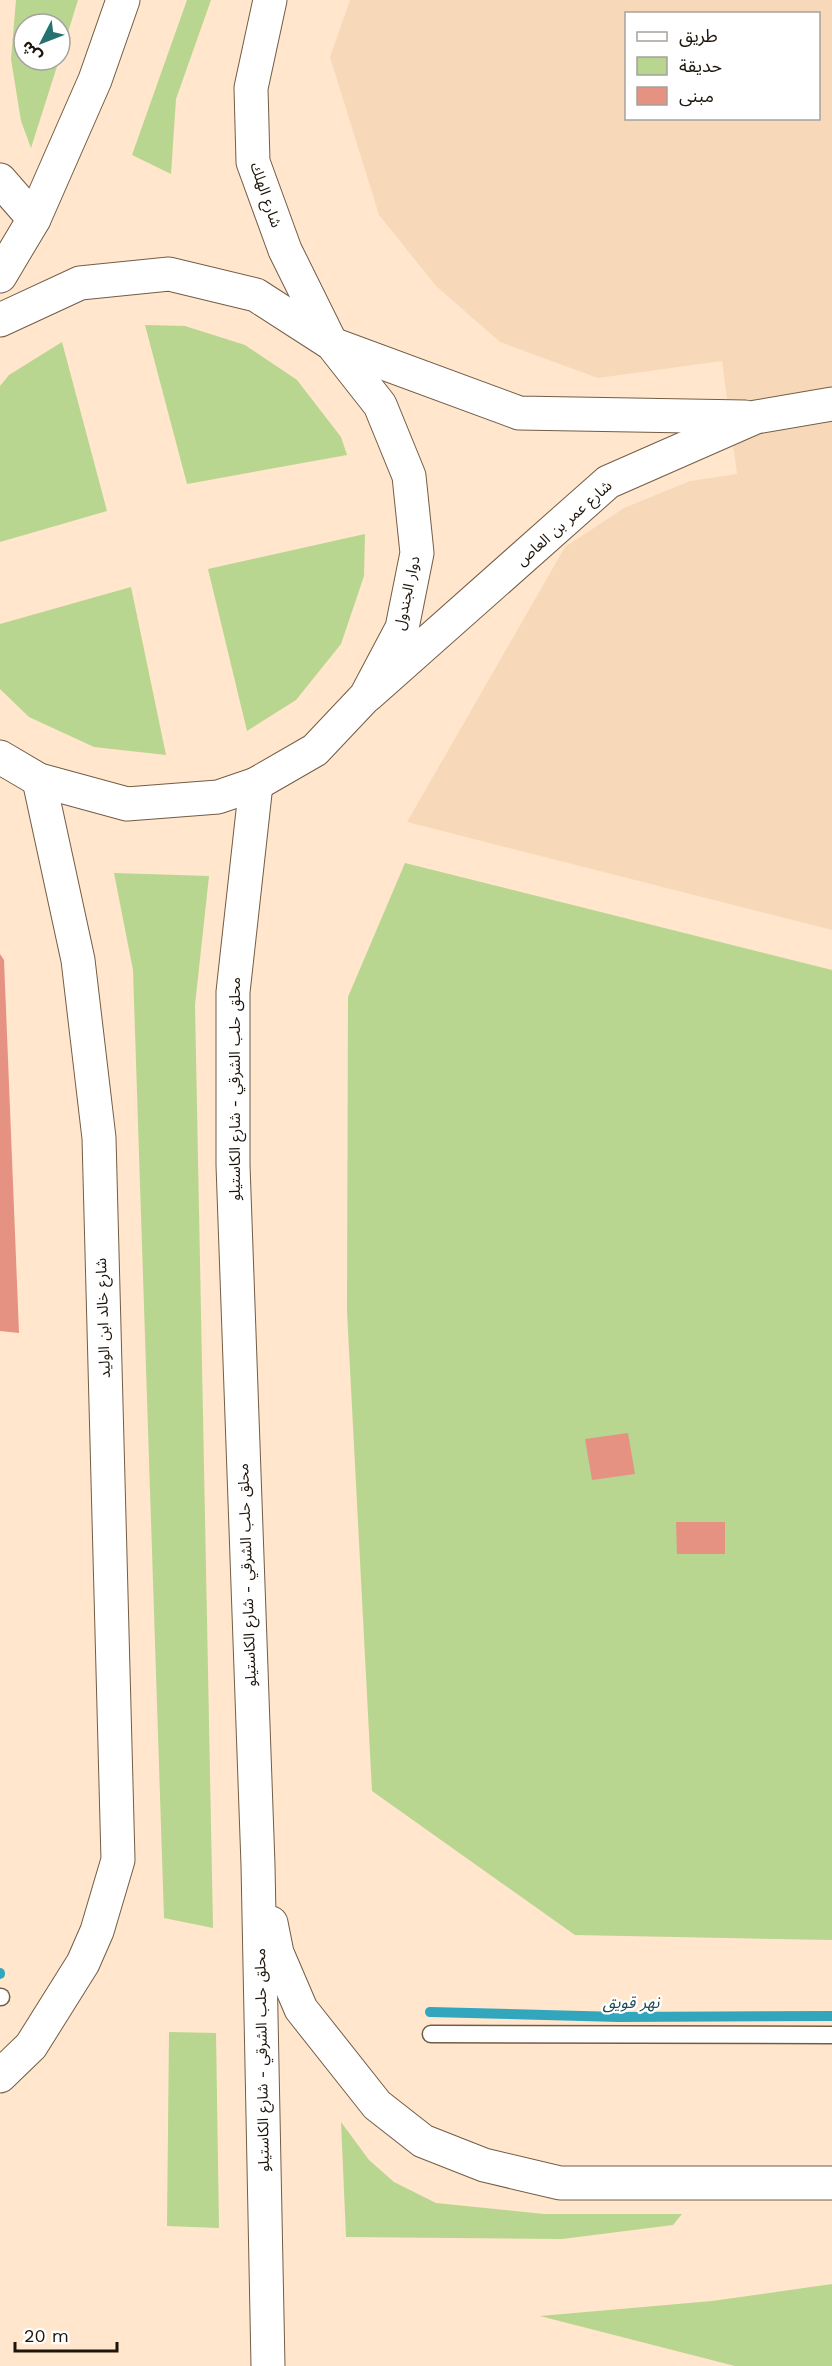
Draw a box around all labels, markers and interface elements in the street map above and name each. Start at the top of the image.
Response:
north arrow [12,12,72,72]
legend [625,12,820,120]
text: طريق [679,25,718,47]
text: ش [17,37,46,66]
text: حديقة [679,55,722,76]
text: مبنى [679,85,714,107]
street label: شارع الهلك [244,160,286,231]
street label: شارع عمر بن العاص [512,476,618,572]
street label: دوار الجندول [390,554,424,632]
street label: محلق حلب الشرقي - شارع الكاستيلو [226,977,247,1201]
street label: شارع خالد ابن الوليد [92,1257,117,1378]
street label: محلق حلب الشرقي - شارع الكاستيلو [234,1463,263,1687]
street label: محلق حلب الشرقي - شارع الكاستيلو [251,1948,276,2172]
water label: نهر قويق [603,1993,661,2013]
scale bar [15,2315,117,2353]
text: 20 m [24,2325,69,2346]

